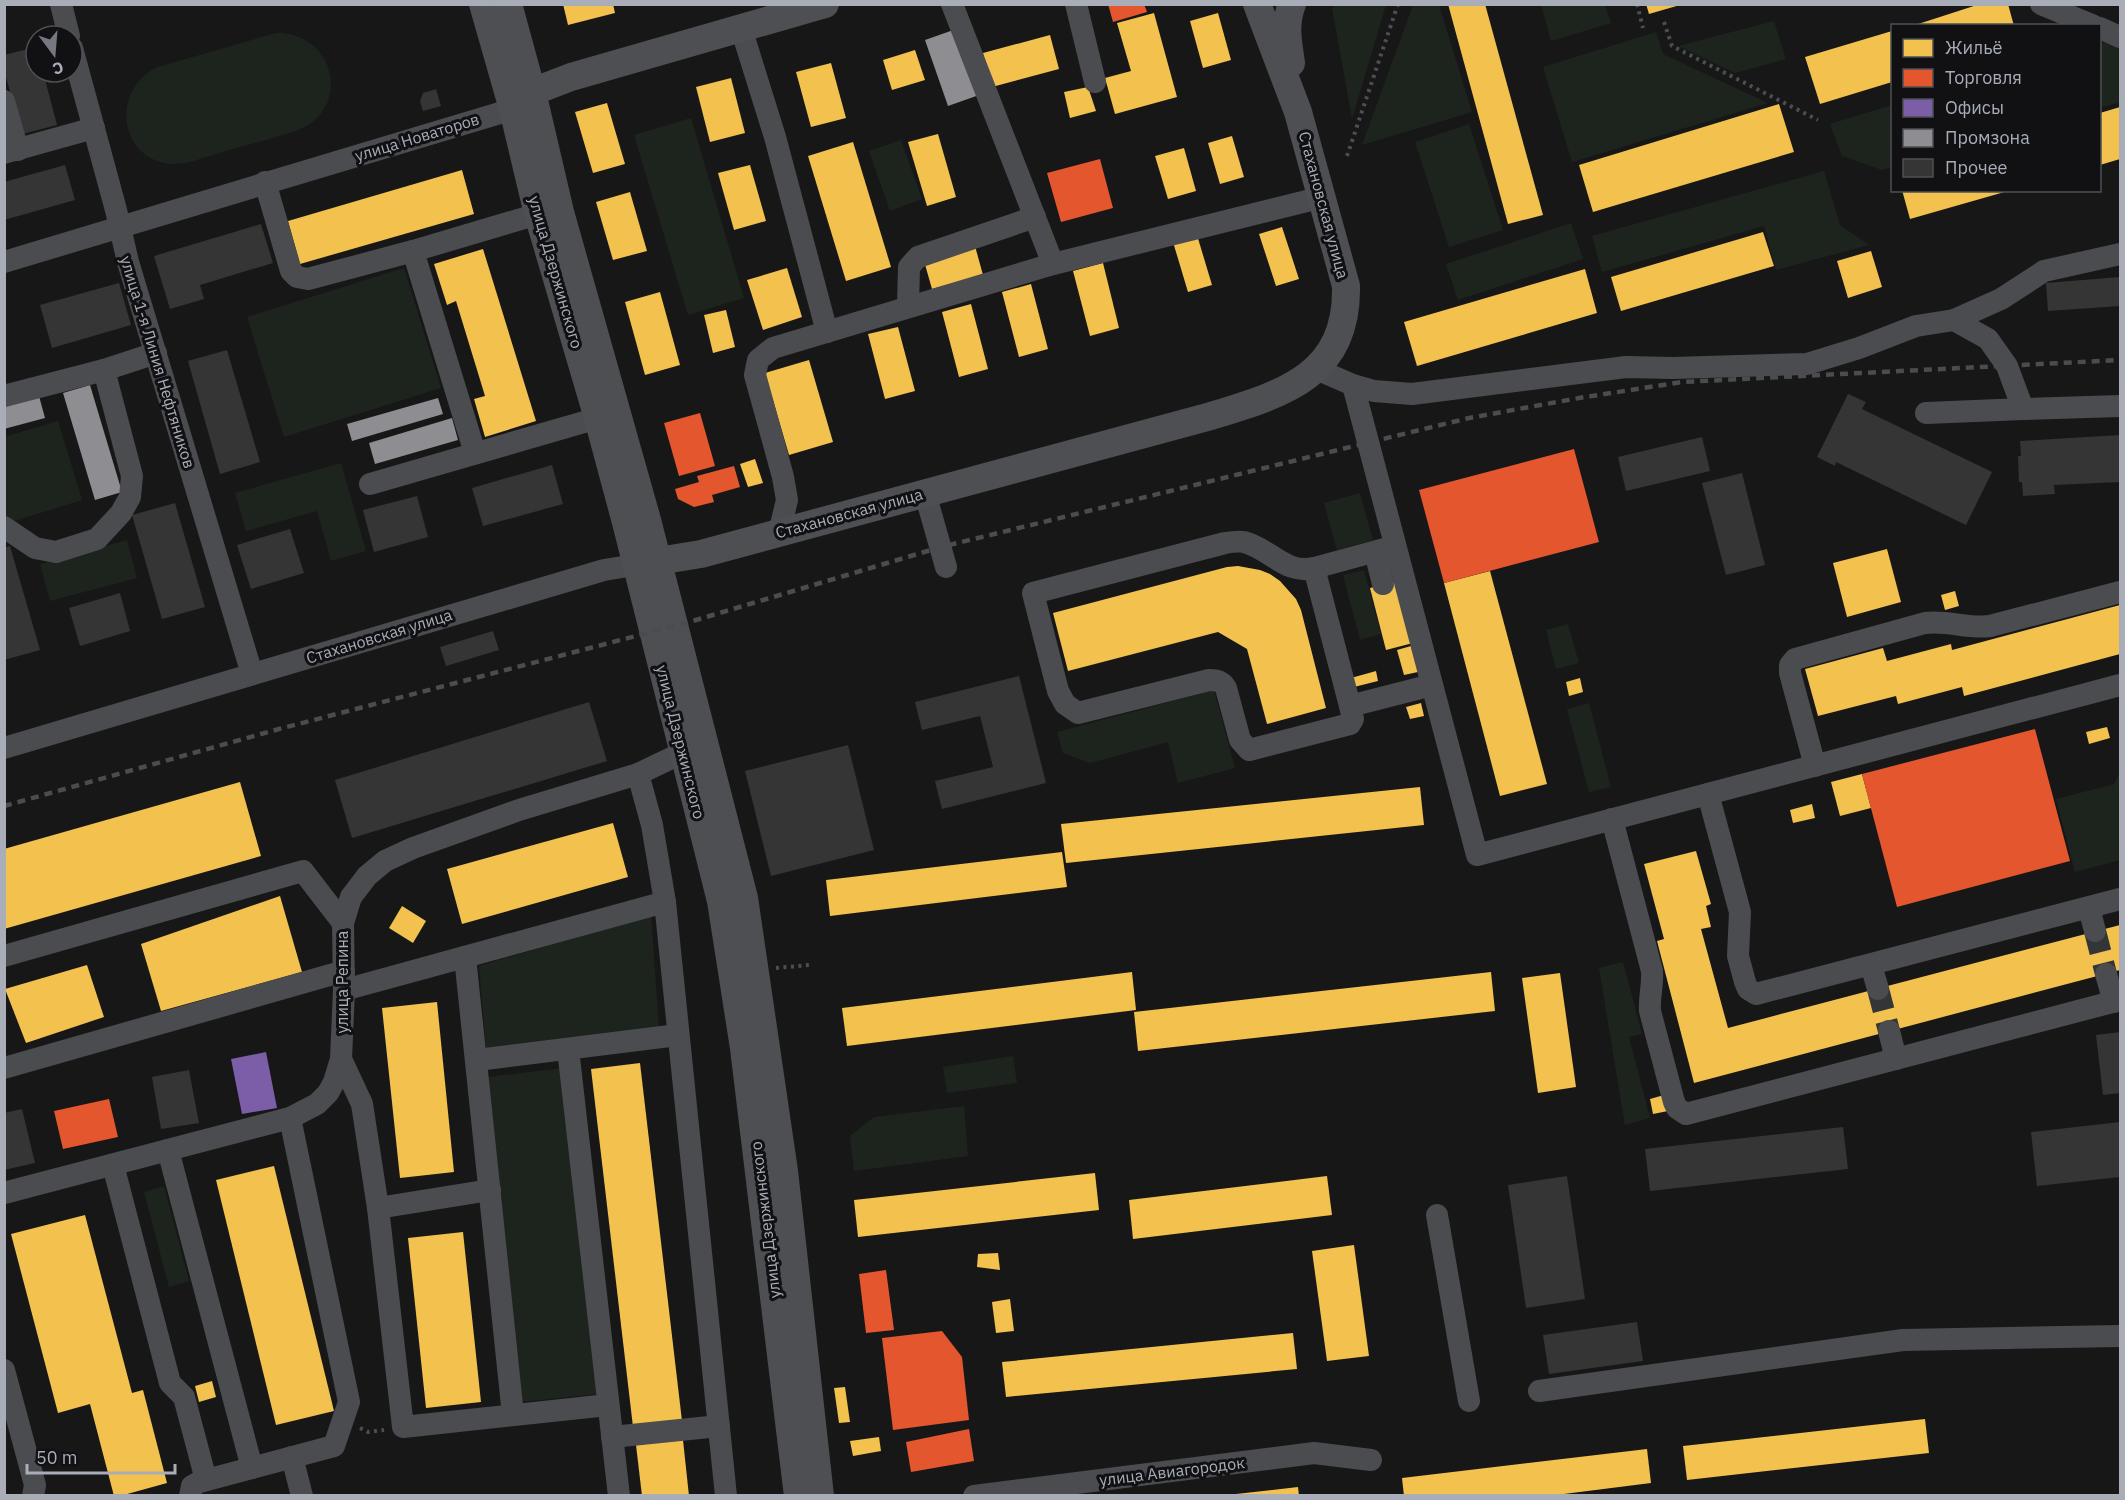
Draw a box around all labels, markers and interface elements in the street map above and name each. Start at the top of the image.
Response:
north arrow [24,24,84,84]
legend [1891,24,2101,192]
text: Жильё [1945,36,2003,59]
text: С [50,57,66,79]
text: Торговля [1945,66,2022,89]
text: Офисы [1945,96,2004,119]
street label: улица Новаторов [352,109,482,165]
text: Промзона [1945,126,2030,149]
street label: Стахановская улица [1295,129,1353,281]
text: Прочее [1945,156,2008,179]
street label: улица Дзержинского [525,193,587,351]
street label: улица 1-я Линия Нефтяников [116,253,200,471]
street label: Стахановская улица [773,484,925,542]
street label: Стахановская улица [304,604,455,668]
street label: улица Дзержинского [652,663,710,821]
street label: улица Репина [332,930,352,1033]
street label: улица Дзержинского [745,1140,785,1300]
scale bar [27,1437,176,1475]
text: 50 m [36,1446,78,1469]
street label: улица Авиагородок [1098,1452,1246,1490]

